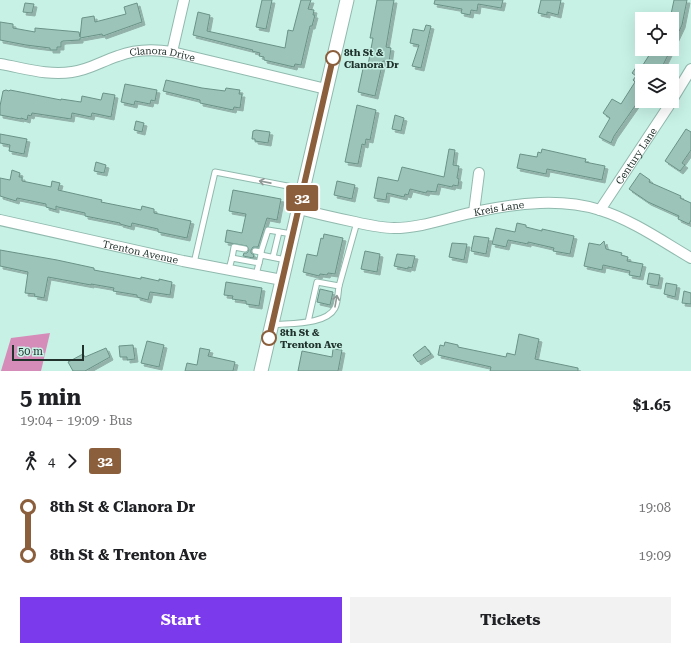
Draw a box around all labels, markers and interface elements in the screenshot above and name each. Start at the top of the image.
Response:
map controls [635,12,679,108]
button: locate [635,12,679,56]
street label: Clanora Drive [129,45,197,63]
place label: 8th St & Clanora Dr [344,47,399,70]
marker: 8th St & Clanora Dr [325,50,341,66]
button: layers [635,64,679,108]
street label: Century Lane [614,125,659,186]
one-way arrow [259,178,272,186]
line badge: 32 [284,185,320,211]
text: 32 [294,190,310,206]
street label: Kreis Lane [473,199,525,218]
street label: Trenton Avenue [102,238,180,266]
one-way arrow [332,295,340,308]
place label: 8th St & Trenton Ave [280,327,343,350]
marker: 8th St & Trenton Ave [261,330,277,346]
scale bar [12,343,84,362]
text: 50 m [18,345,43,358]
text: 5 min [20,385,81,410]
text: $1.65 [633,396,671,414]
text: 19:04 – 19:09 · Bus [20,413,132,428]
icon: walk [20,450,42,472]
icon: forward [61,450,83,472]
text: 32 [97,453,113,469]
text: 4 [48,454,55,469]
text: 8th St & Clanora Dr [50,498,195,516]
text: 19:08 [639,500,671,515]
text: 8th St & Trenton Ave [50,546,207,564]
text: 19:09 [639,548,671,563]
button: Start [20,597,342,643]
button: Tickets [350,597,671,643]

